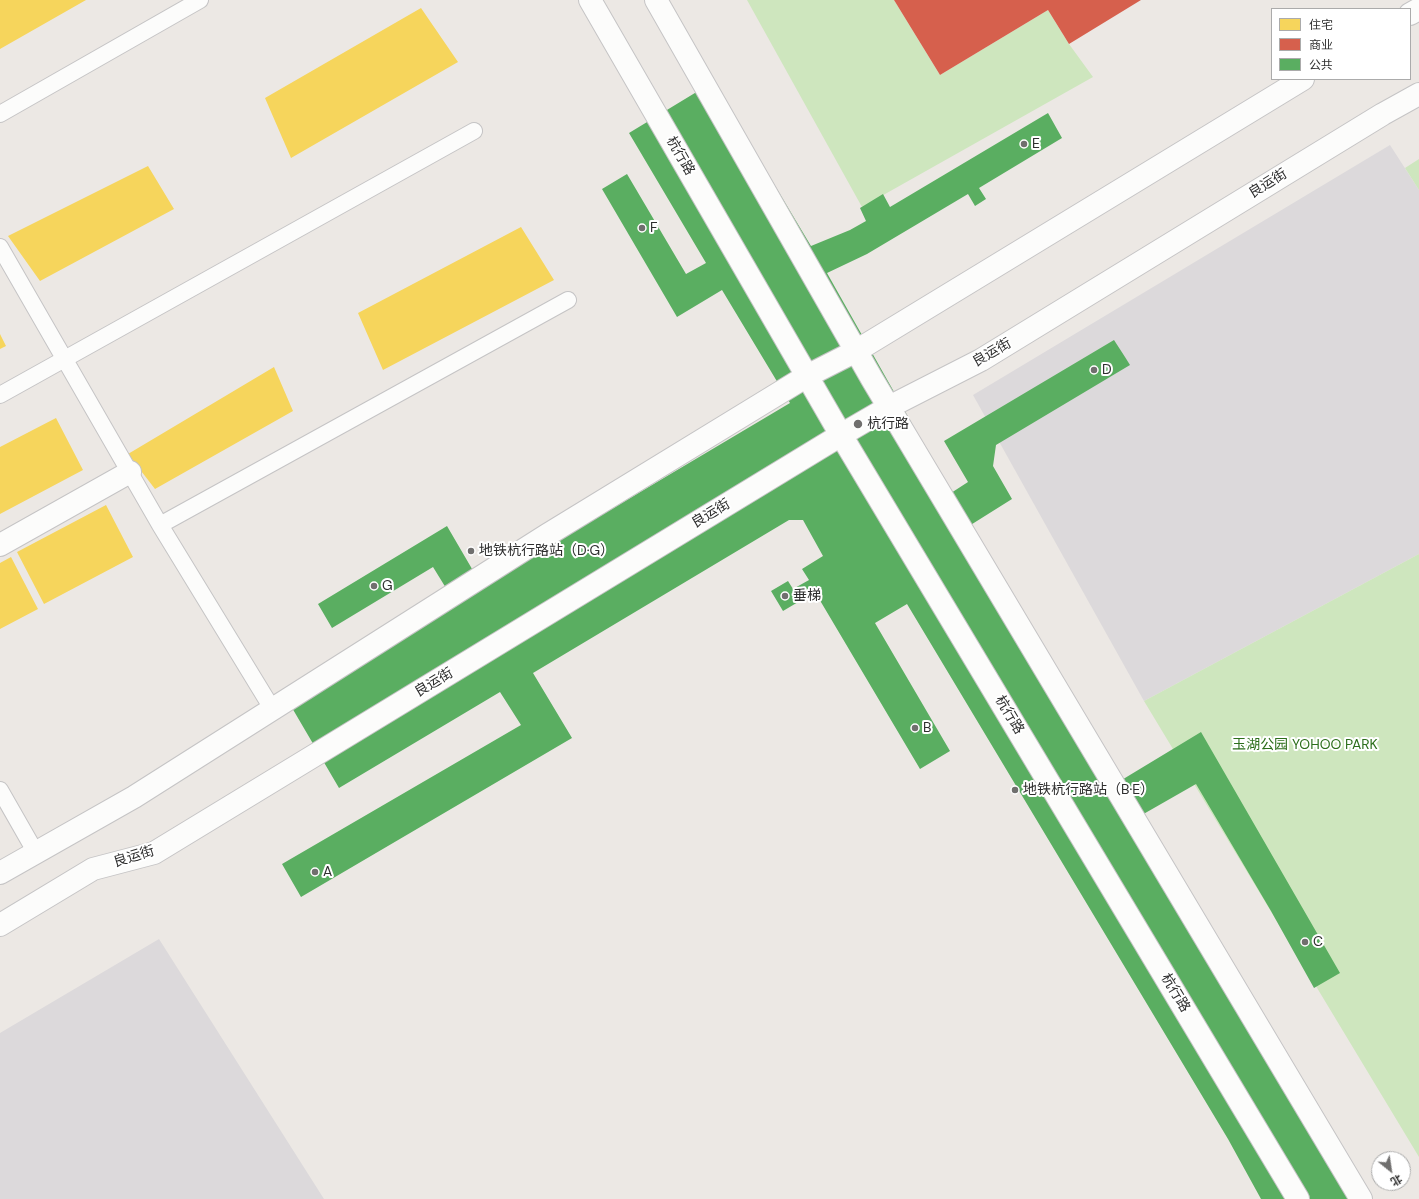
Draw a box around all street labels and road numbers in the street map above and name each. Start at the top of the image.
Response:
street label: 杭行路 [662,134,698,178]
street label: 良运街 [1246,166,1290,202]
street label: 良运街 [970,335,1014,371]
street label: 良运街 [689,496,733,532]
street label: 良运街 [412,665,456,701]
street label: 杭行路 [991,693,1027,737]
street label: 良运街 [111,843,157,871]
street label: 杭行路 [1157,971,1193,1015]

